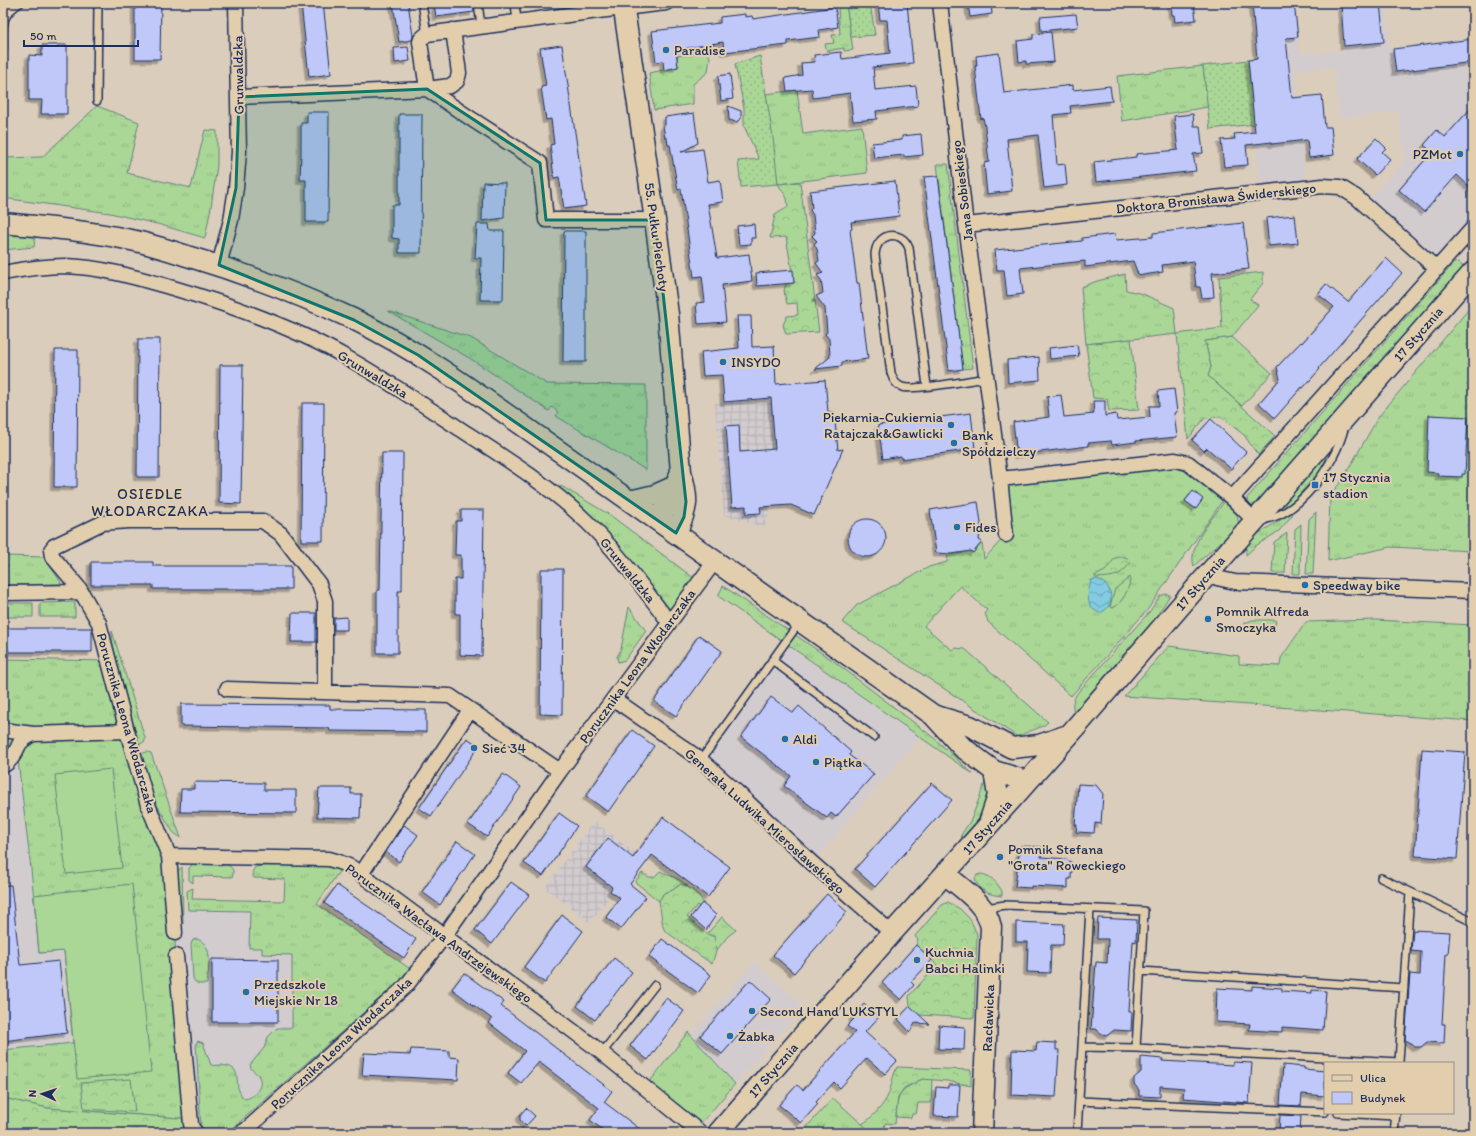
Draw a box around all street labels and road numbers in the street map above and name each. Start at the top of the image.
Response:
street label: Grunwaldzka [229,34,248,115]
street label: Jana Sobieskiego [948,139,977,243]
street label: Doktora Bronisława Świderskiego [1115,180,1317,217]
street label: 55. Pułku Piechoty [640,181,673,293]
street label: 17 Stycznia [1390,303,1447,365]
street label: Grunwaldzka [334,347,412,403]
street label: Grunwaldzka [596,534,660,607]
street label: 17 Stycznia [1172,552,1229,614]
street label: Porucznika Leona Włodarczaka [576,586,699,747]
street label: Porucznika Leona Włodarczaka [93,631,160,815]
street label: Generała Ludwika Mierosławskiego [681,745,848,898]
street label: 17 Stycznia [959,796,1016,858]
street label: Porucznika Wacława Andrzejewskiego [342,860,535,1007]
street label: Porucznika Leona Włodarczaka [267,973,416,1113]
street label: Racławicka [979,983,998,1052]
street label: 17 Stycznia [745,1039,802,1101]

